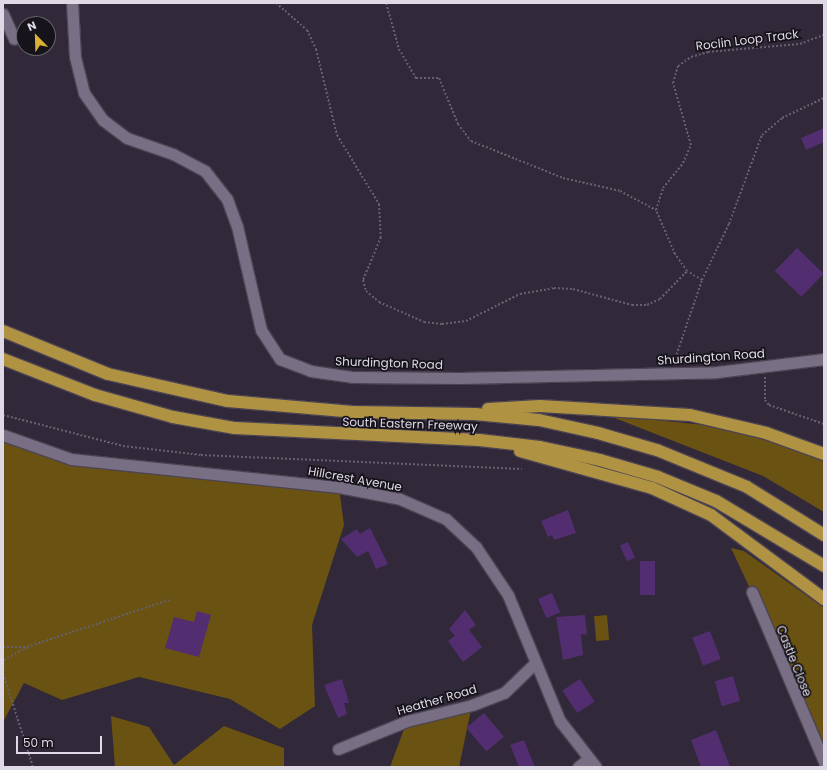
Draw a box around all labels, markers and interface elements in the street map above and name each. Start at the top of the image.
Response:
north arrow [16,16,56,56]
text: N [25,17,39,35]
street label: Roclin Loop Track [695,27,799,53]
street label: Shurdington Road [657,346,765,368]
street label: Shurdington Road [335,354,443,372]
street label: South Eastern Freeway [342,414,478,434]
street label: Hillcrest Avenue [307,464,403,494]
street label: Castle Close [773,623,815,699]
street label: Heather Road [395,682,479,718]
scale bar [18,728,104,754]
text: 50 m [23,734,54,751]

